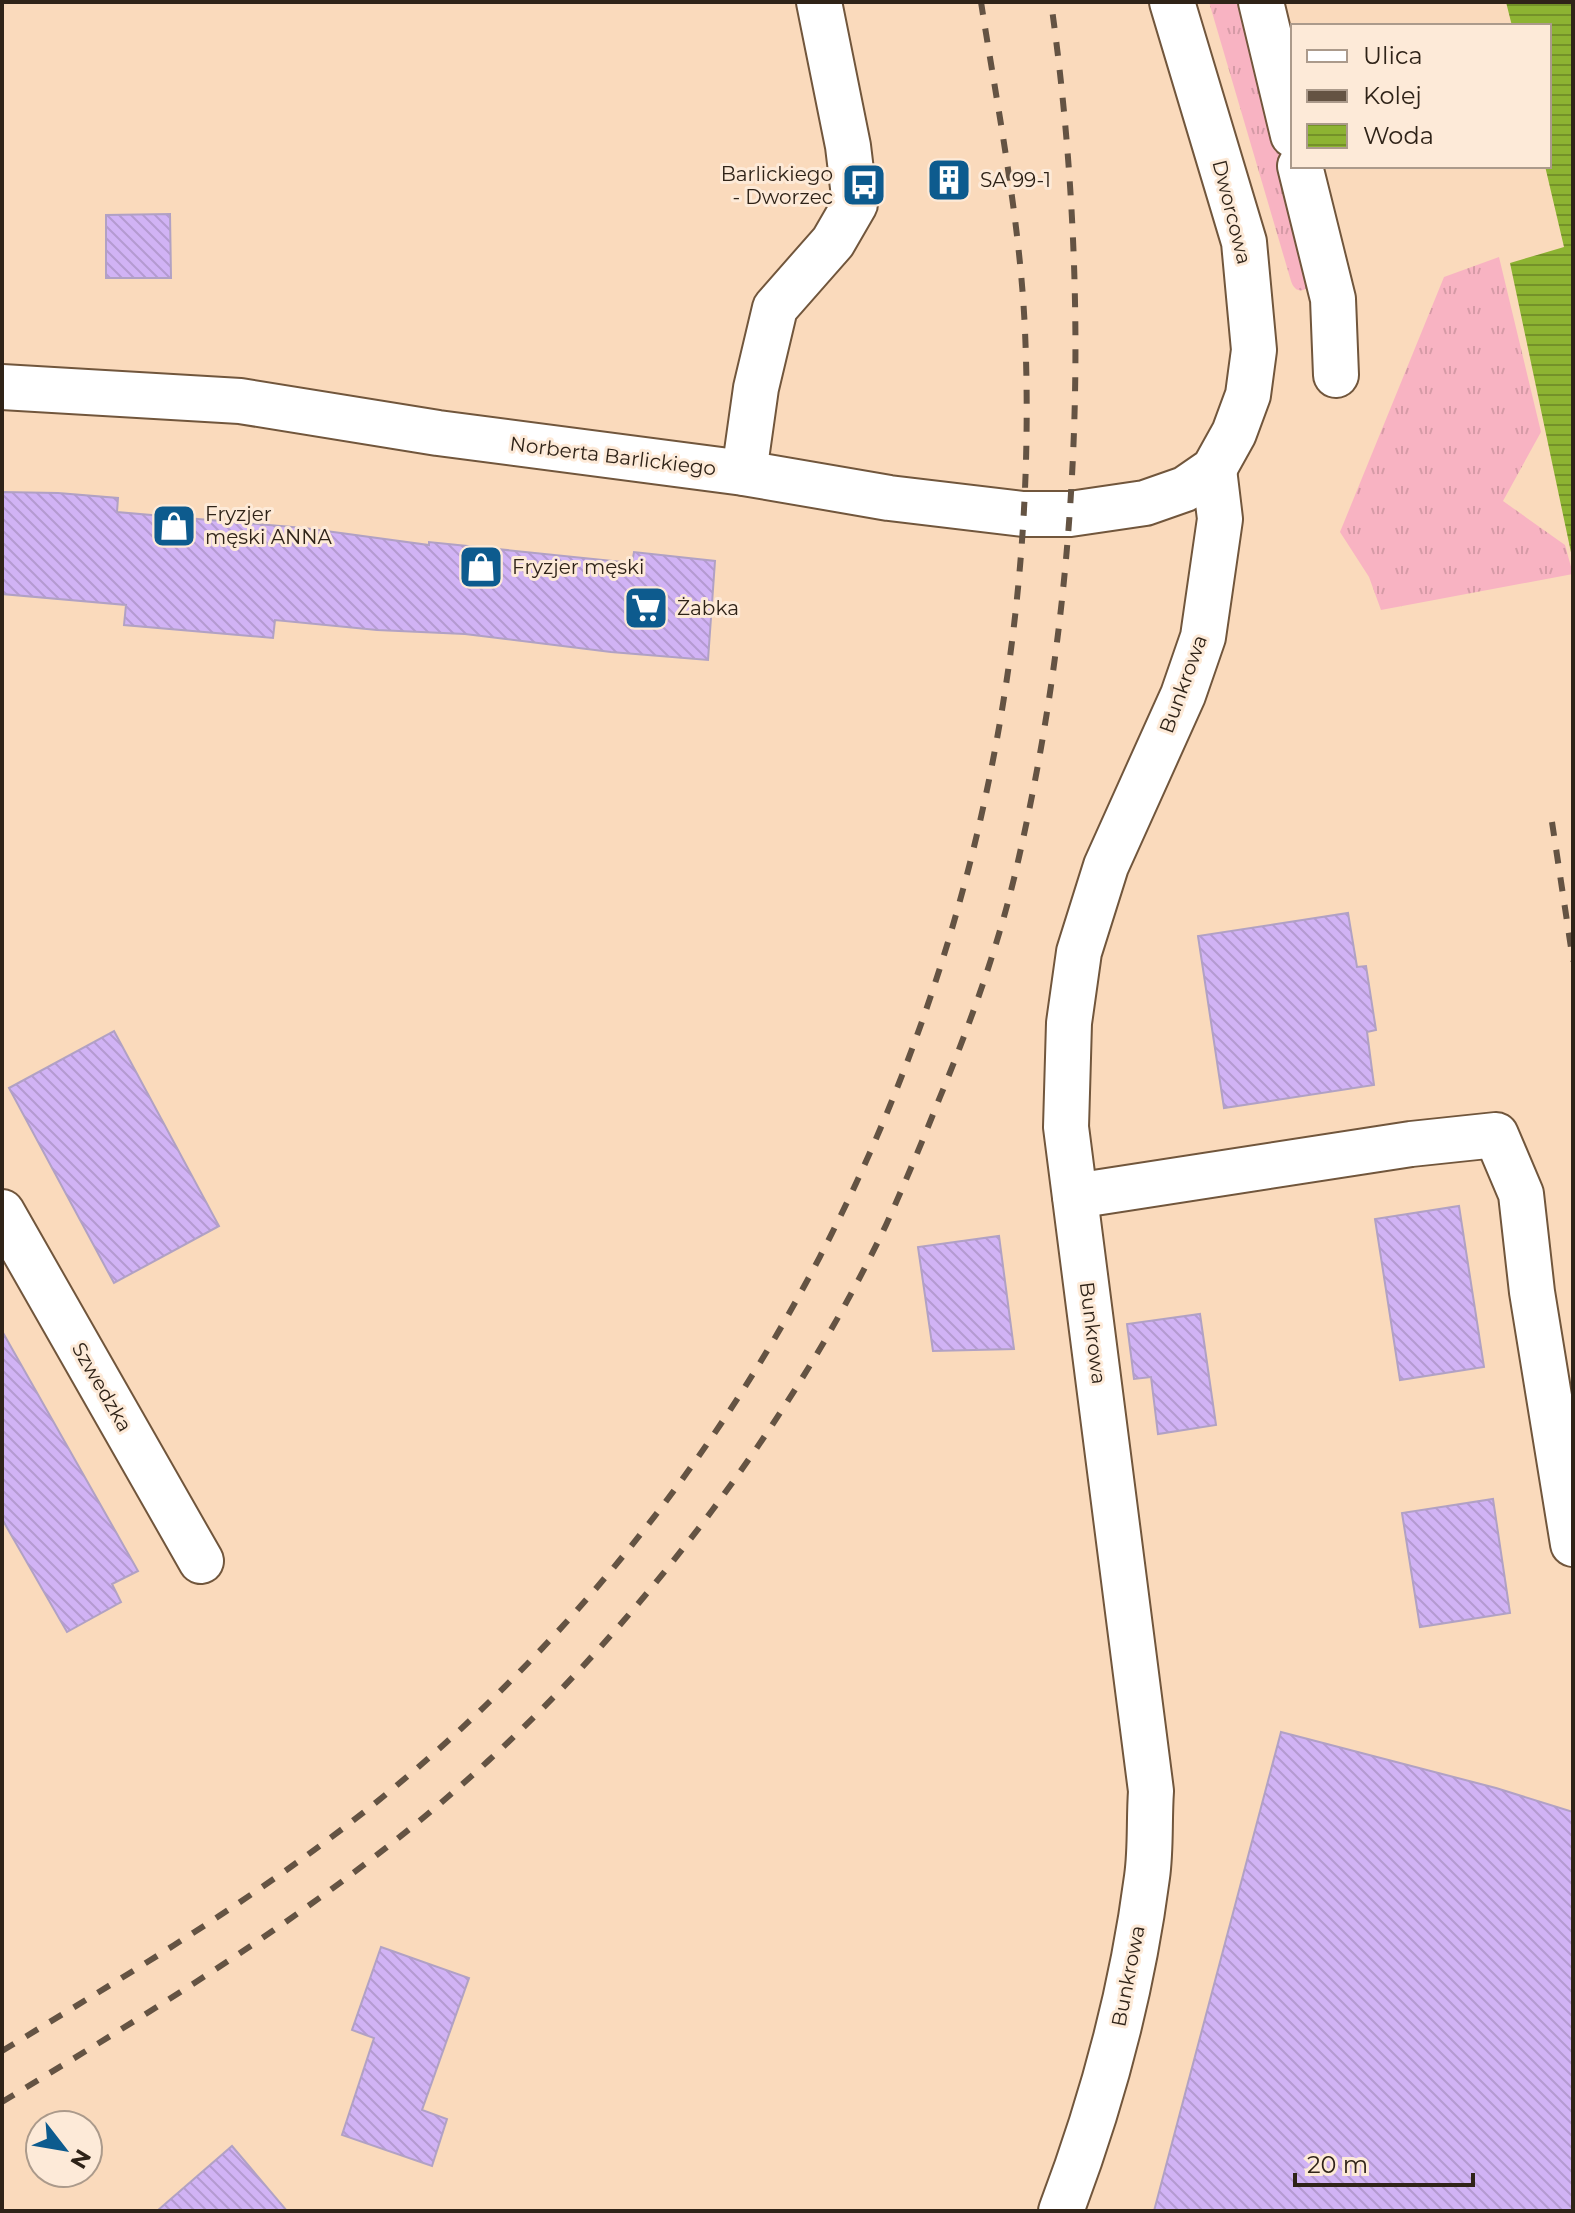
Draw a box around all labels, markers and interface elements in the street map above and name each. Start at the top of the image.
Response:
legend [1291,24,1551,168]
text: Ulica [1363,41,1423,70]
text: Kolej [1363,81,1422,110]
text: Woda [1363,121,1434,150]
building icon: SA 99-1 [925,156,973,204]
street label: Dworcowa [1207,157,1257,267]
bus stop icon: Barlickiego - Dworzec [840,161,888,209]
place label: Barlickiego - Dworzec [721,162,833,209]
place label: SA 99-1 [980,168,1051,192]
street label: Norberta Barlickiego [508,431,718,481]
shop icon: Fryzjer męski ANNA [150,502,198,550]
place label: Fryzjer męski ANNA [205,502,332,549]
shop icon: Fryzjer męski [457,543,505,591]
place label: Fryzjer męski [512,555,644,579]
supermarket icon: Żabka [622,584,670,632]
place label: Żabka [677,596,739,620]
street label: Bunkrowa [1154,632,1212,736]
street label: Bunkrowa [1075,1280,1111,1386]
street label: Szwedzka [67,1338,137,1436]
street label: Bunkrowa [1106,1923,1150,2029]
north arrow [24,2109,104,2189]
scale bar [1295,2137,1473,2187]
text: N [65,2144,97,2174]
text: 20 m [1307,2150,1368,2179]

